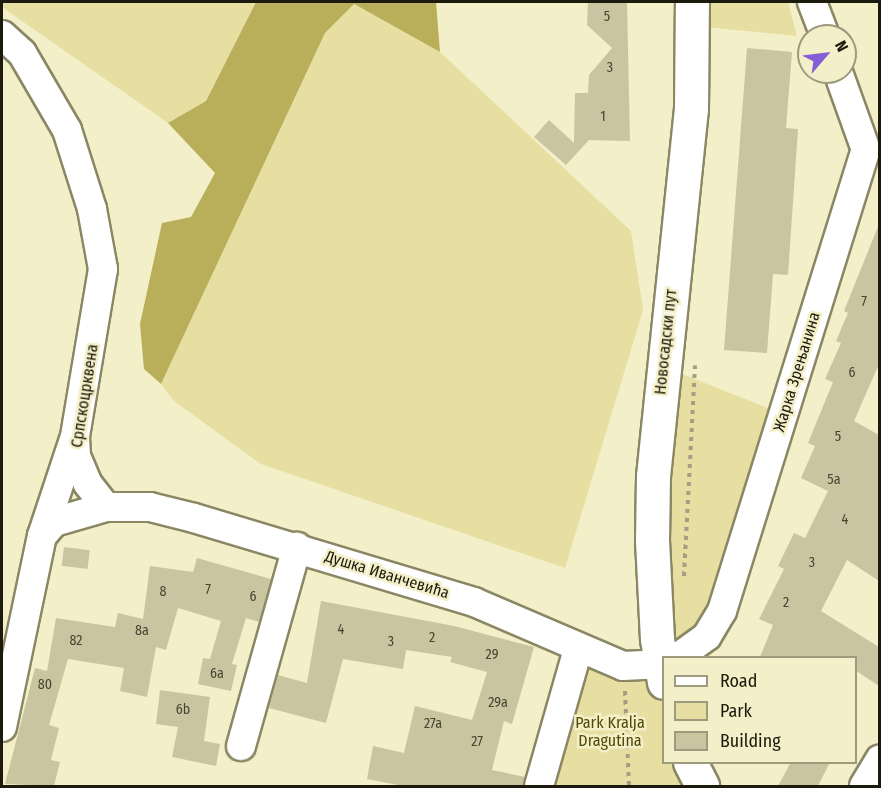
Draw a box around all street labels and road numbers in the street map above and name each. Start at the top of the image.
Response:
street label: Новосадски пут [651,288,681,396]
street label: Жарка Зрењанина [770,310,824,434]
street label: Српскоцрквена [67,343,103,449]
street label: Душка Иванчевића [322,547,452,603]

